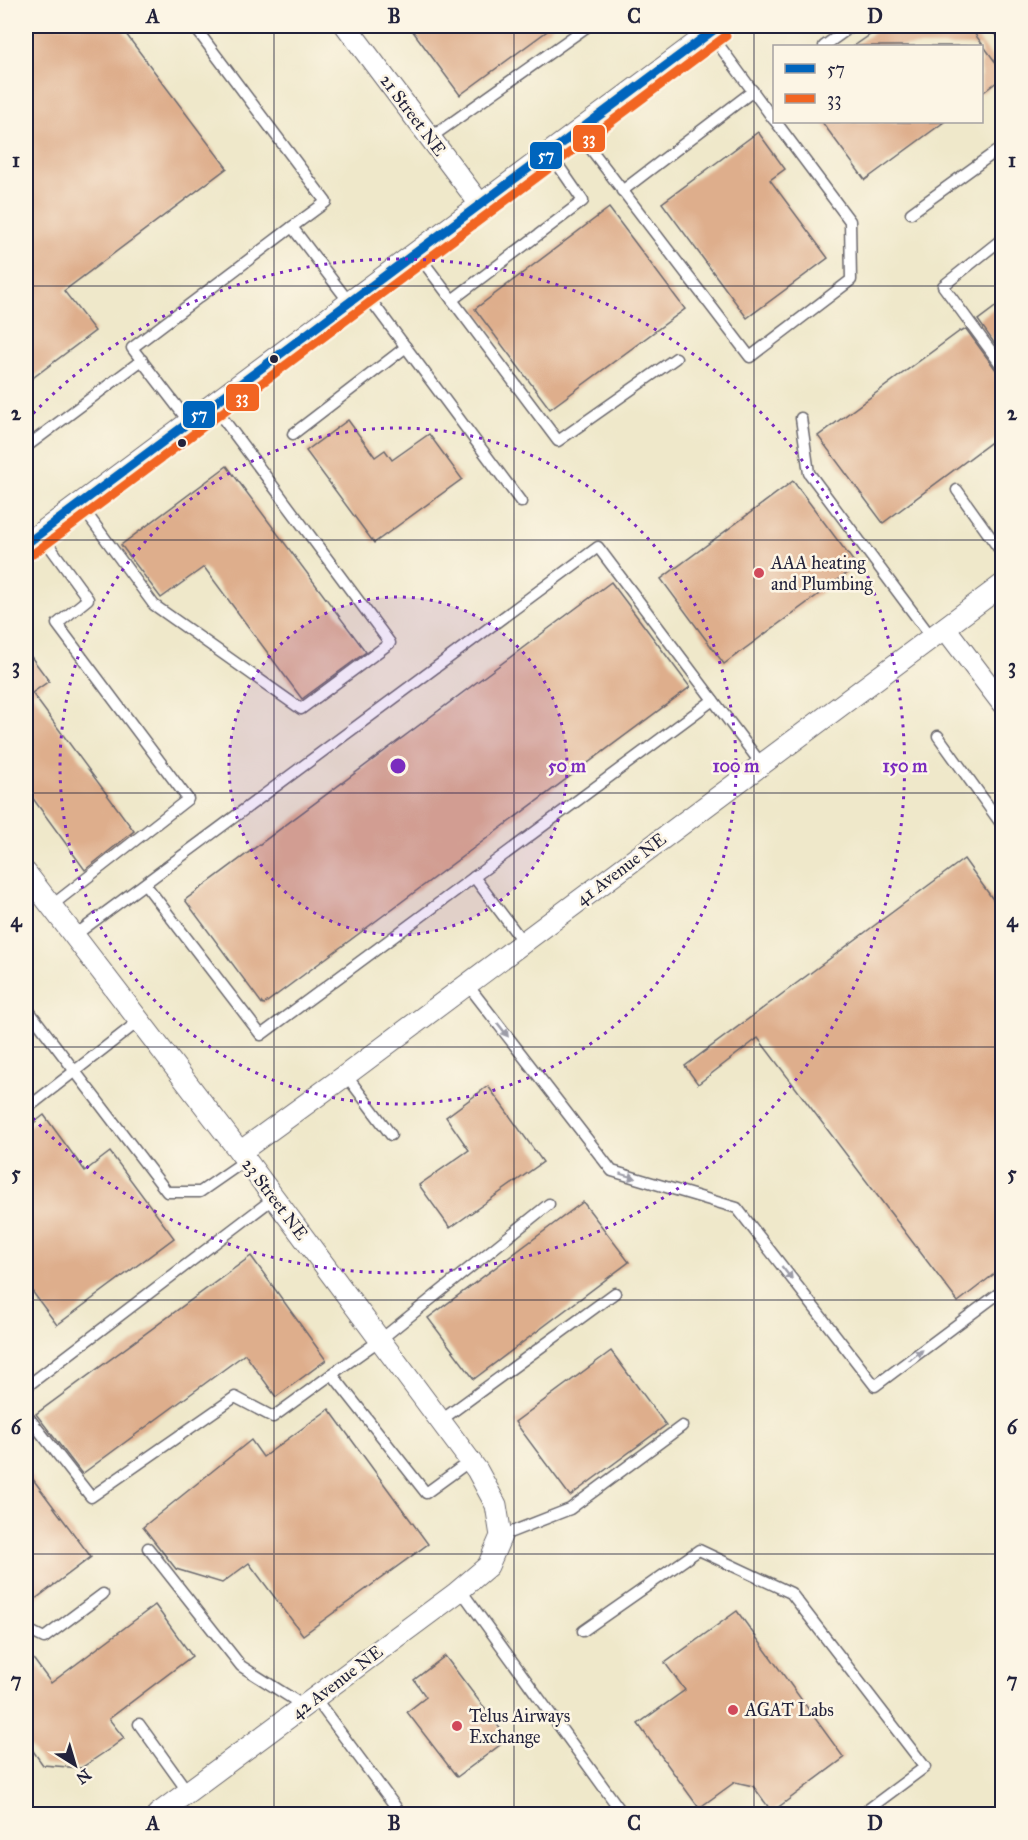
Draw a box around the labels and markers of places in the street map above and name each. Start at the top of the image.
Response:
unlabelled marker [268,353,280,365]
unlabelled marker [176,437,188,449]
place label: AAA heating and Plumbing [770,552,873,596]
marker: AAA heating and Plumbing [752,566,766,580]
centre of rings [388,756,408,776]
place label: AGAT Labs [744,1699,834,1721]
marker: AGAT Labs [726,1703,740,1717]
place label: Telus Airways Exchange [469,1705,570,1749]
marker: Telus Airways Exchange [450,1719,464,1733]

